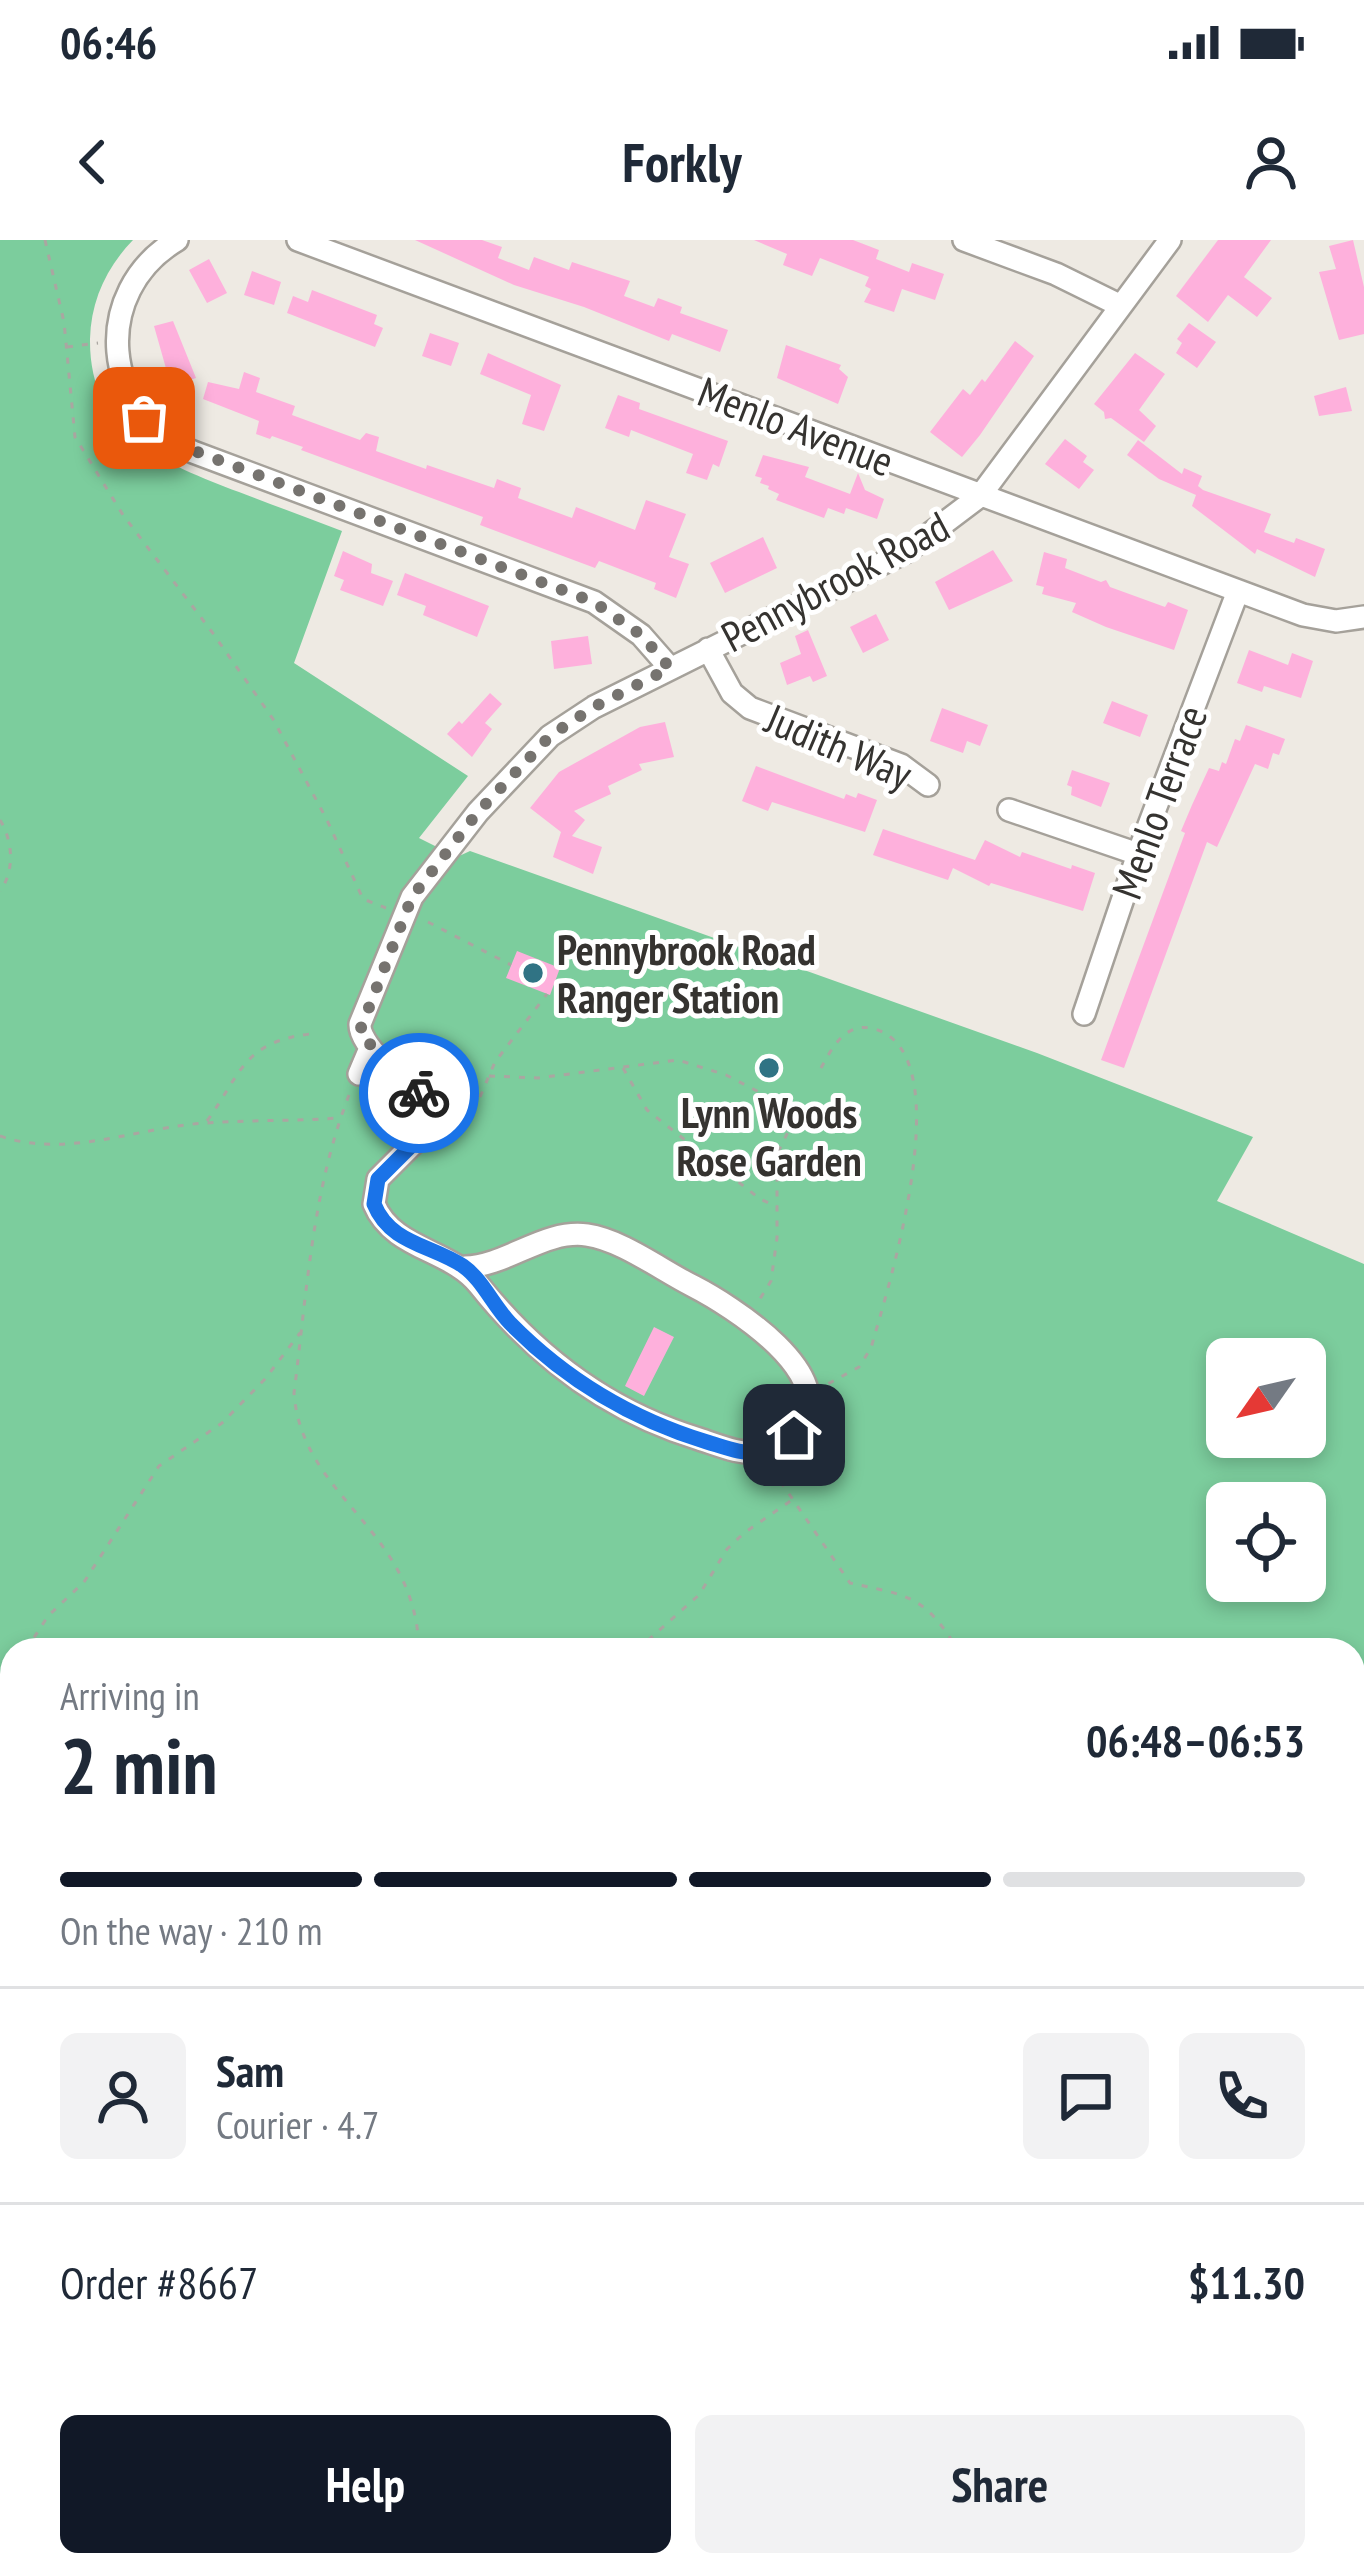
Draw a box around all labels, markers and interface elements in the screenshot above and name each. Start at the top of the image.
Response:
text: 06:46 [60,13,157,71]
text: Forkly [622,127,742,197]
icon: back [60,129,126,195]
icon: person [1238,129,1304,195]
street label: Menlo Avenue [691,364,901,488]
pin [93,367,195,469]
icon: bag [111,385,177,451]
street label: Pennybrook Road [712,498,958,664]
street label: Judith Way [756,690,920,801]
street label: Menlo Terrace [1099,698,1219,906]
place label: Pennybrook Road Ranger Station [557,922,816,1025]
marker: Pennybrook Road Ranger Station [520,960,546,986]
courier [359,1033,479,1153]
marker: Lynn Woods Rose Garden [756,1055,782,1081]
icon: bike [386,1060,452,1126]
place label: Lynn Woods Rose Garden [676,1085,862,1188]
north arrow [1206,1338,1326,1458]
map controls [1206,1338,1326,1602]
pin [743,1384,845,1486]
icon: home [761,1402,827,1468]
button: locate [1206,1482,1326,1602]
text: Arriving in [60,1670,200,1721]
text: 06:48–06:53 [1086,1711,1305,1769]
text: 2 min [60,1715,218,1816]
text: On the way · 210 m [60,1905,322,1956]
button: person [60,2033,186,2159]
button: chat [1023,2033,1149,2159]
button: phone [1179,2033,1305,2159]
text: Sam [216,2041,284,2099]
text: Courier · 4.7 [216,2099,379,2150]
text: Order #8667 [60,2253,258,2311]
text: $11.30 [1188,2253,1305,2311]
button: Help [60,2415,671,2553]
button: Share [695,2415,1305,2553]

